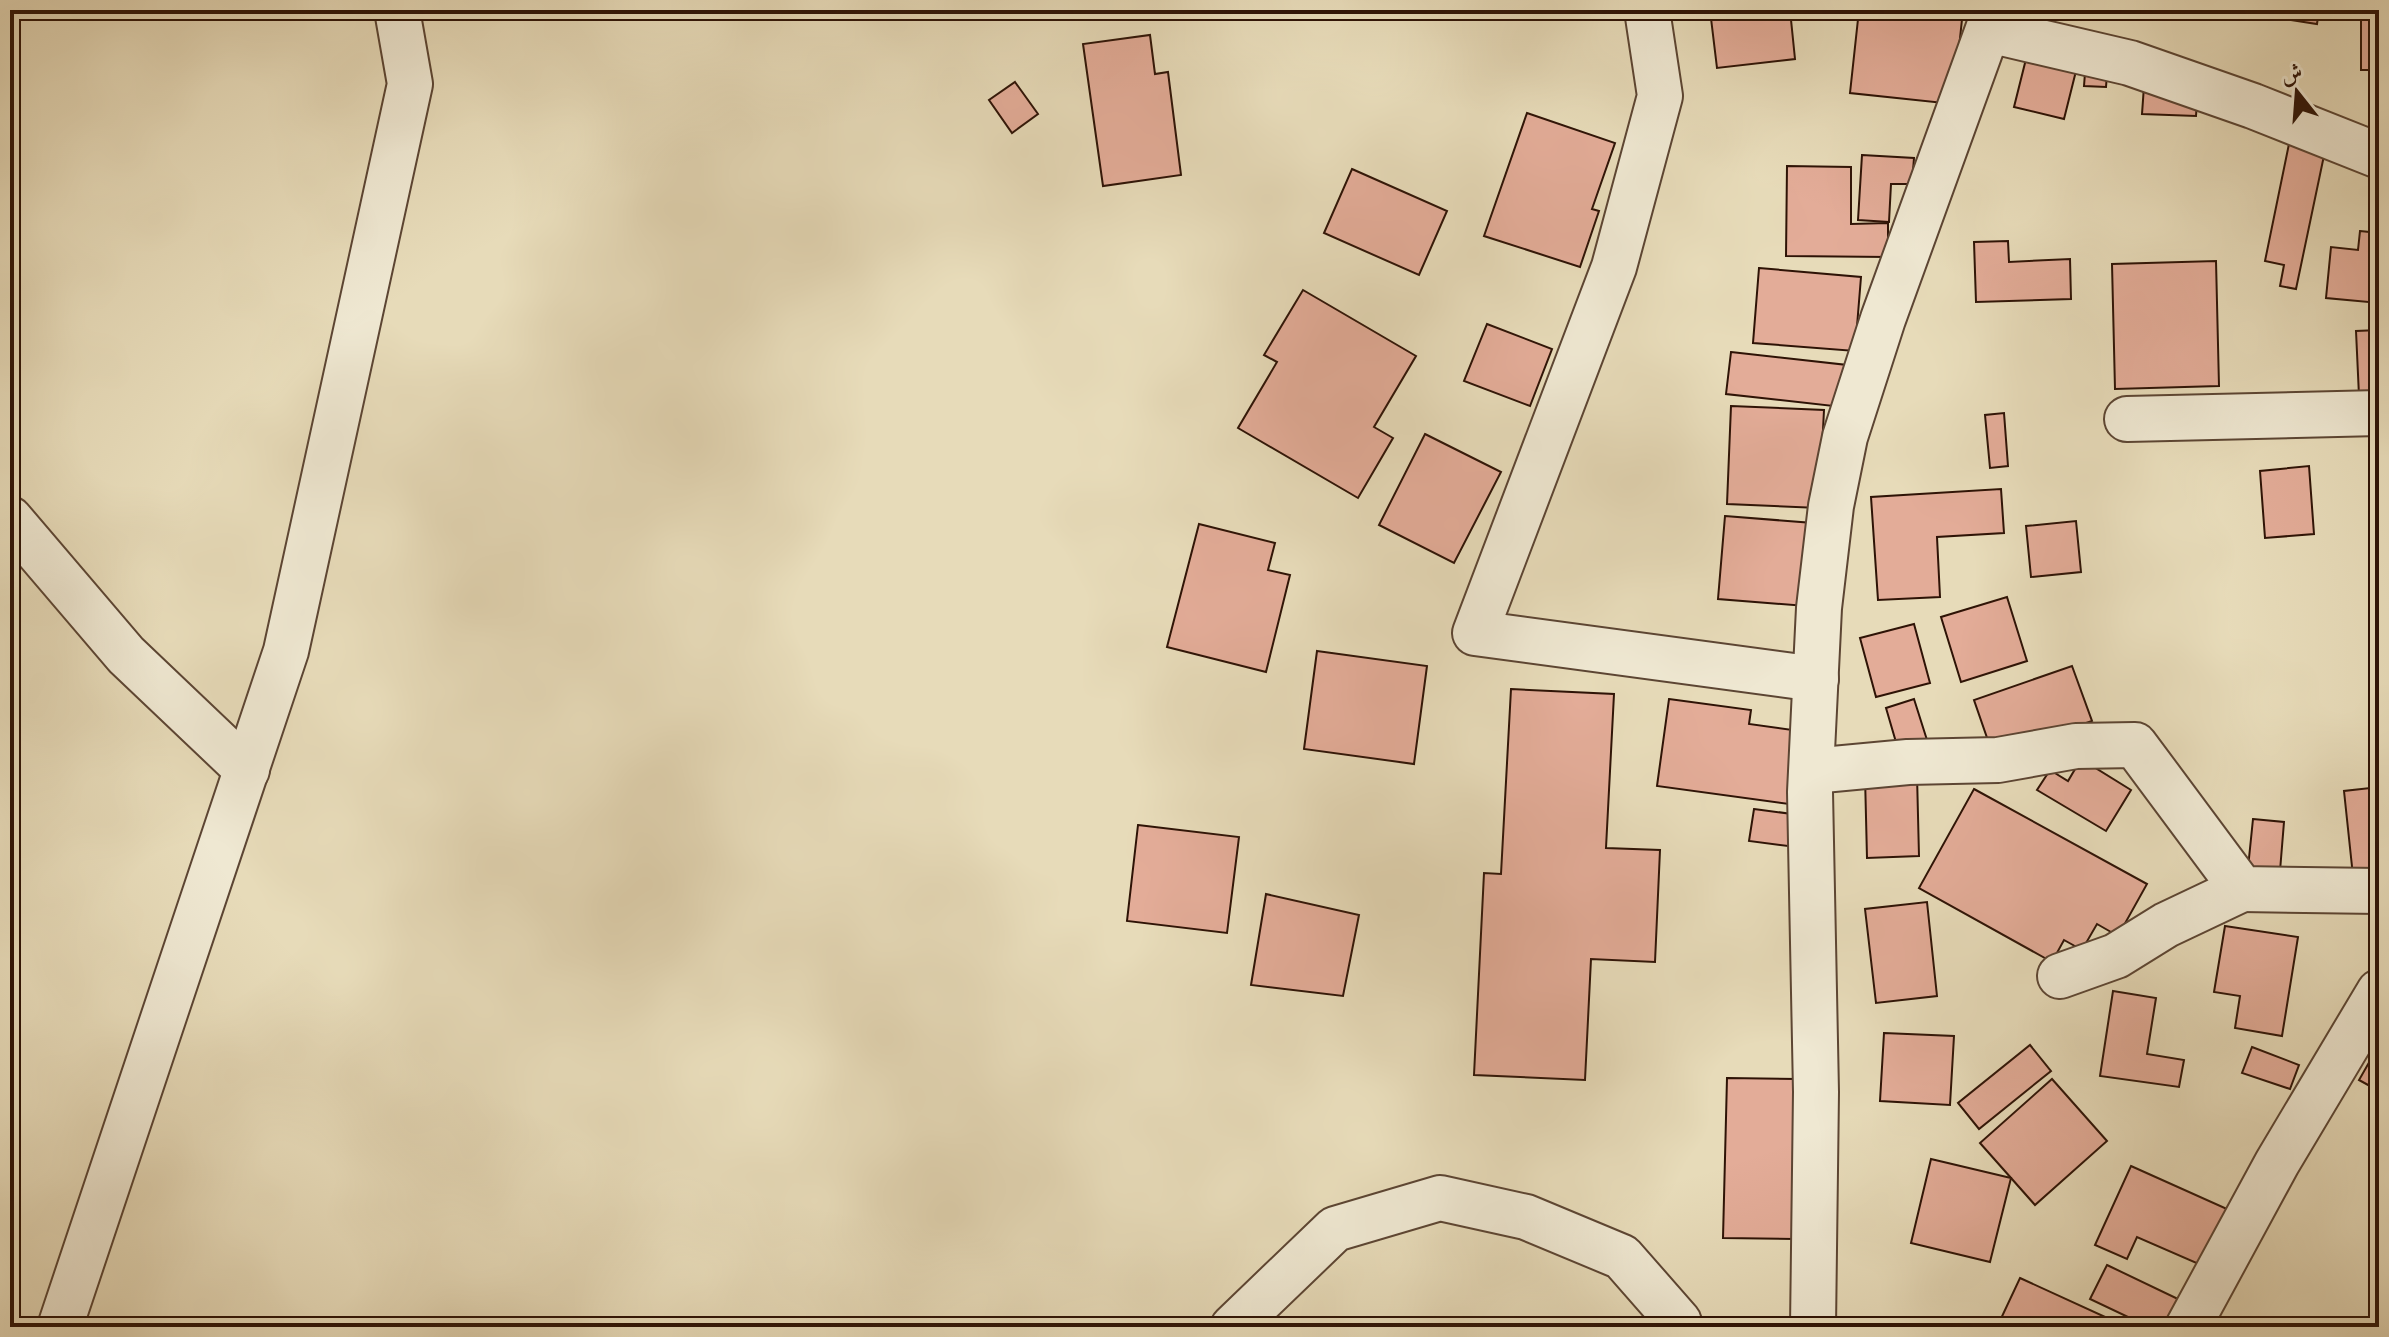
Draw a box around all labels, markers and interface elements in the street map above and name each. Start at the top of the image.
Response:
north arrow [2257,52,2337,132]
text: ش [2277,56,2306,91]

